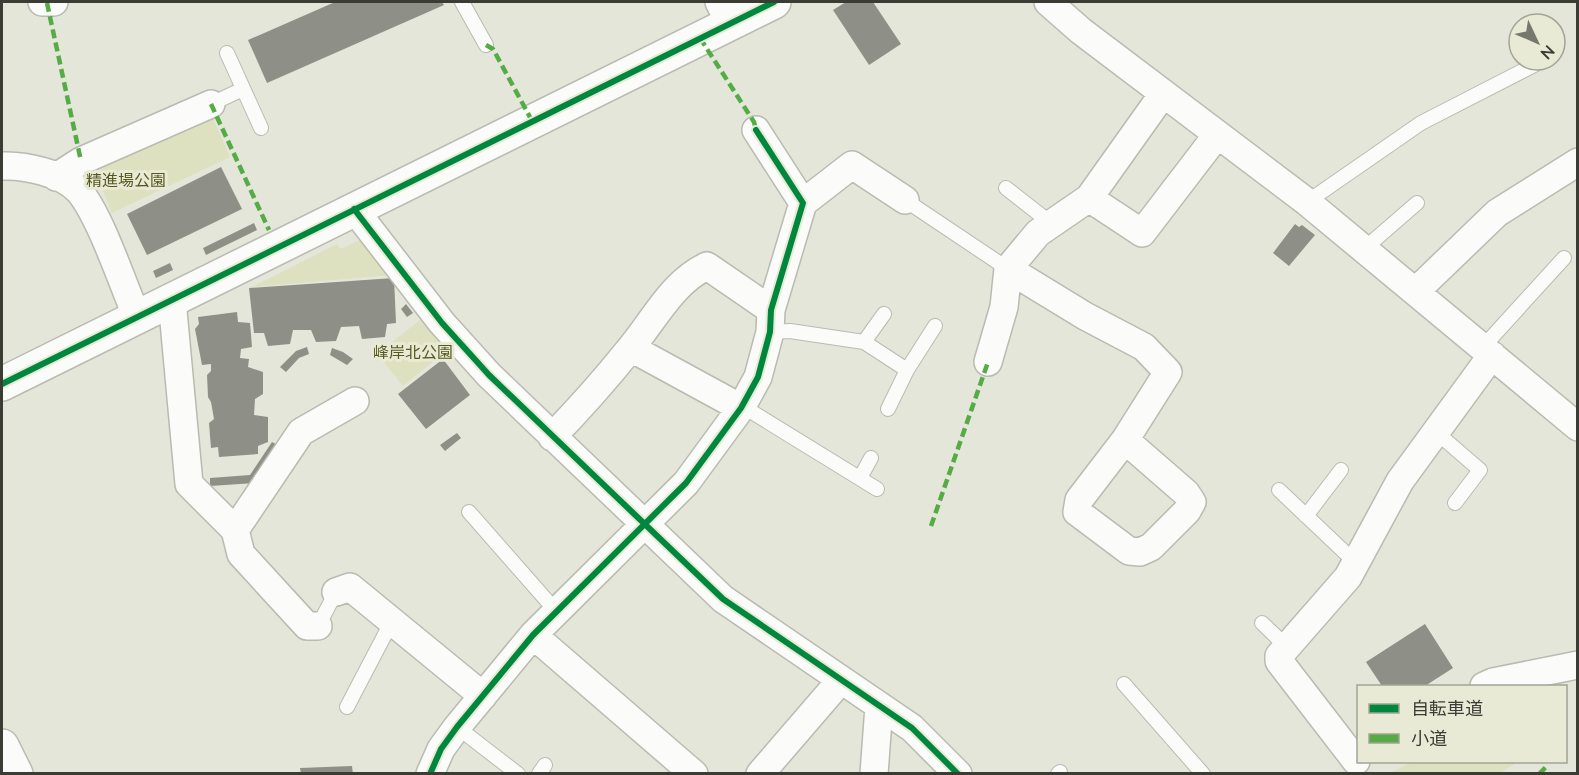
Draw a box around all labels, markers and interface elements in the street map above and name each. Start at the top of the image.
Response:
north arrow [1507,12,1567,72]
text: N [1536,41,1559,64]
park label: 精進場公園 [86,170,166,190]
park label: 峰岸北公園 [373,342,453,362]
legend [1357,685,1567,763]
text: 自転車道 [1411,697,1483,720]
text: 小道 [1411,727,1447,750]

